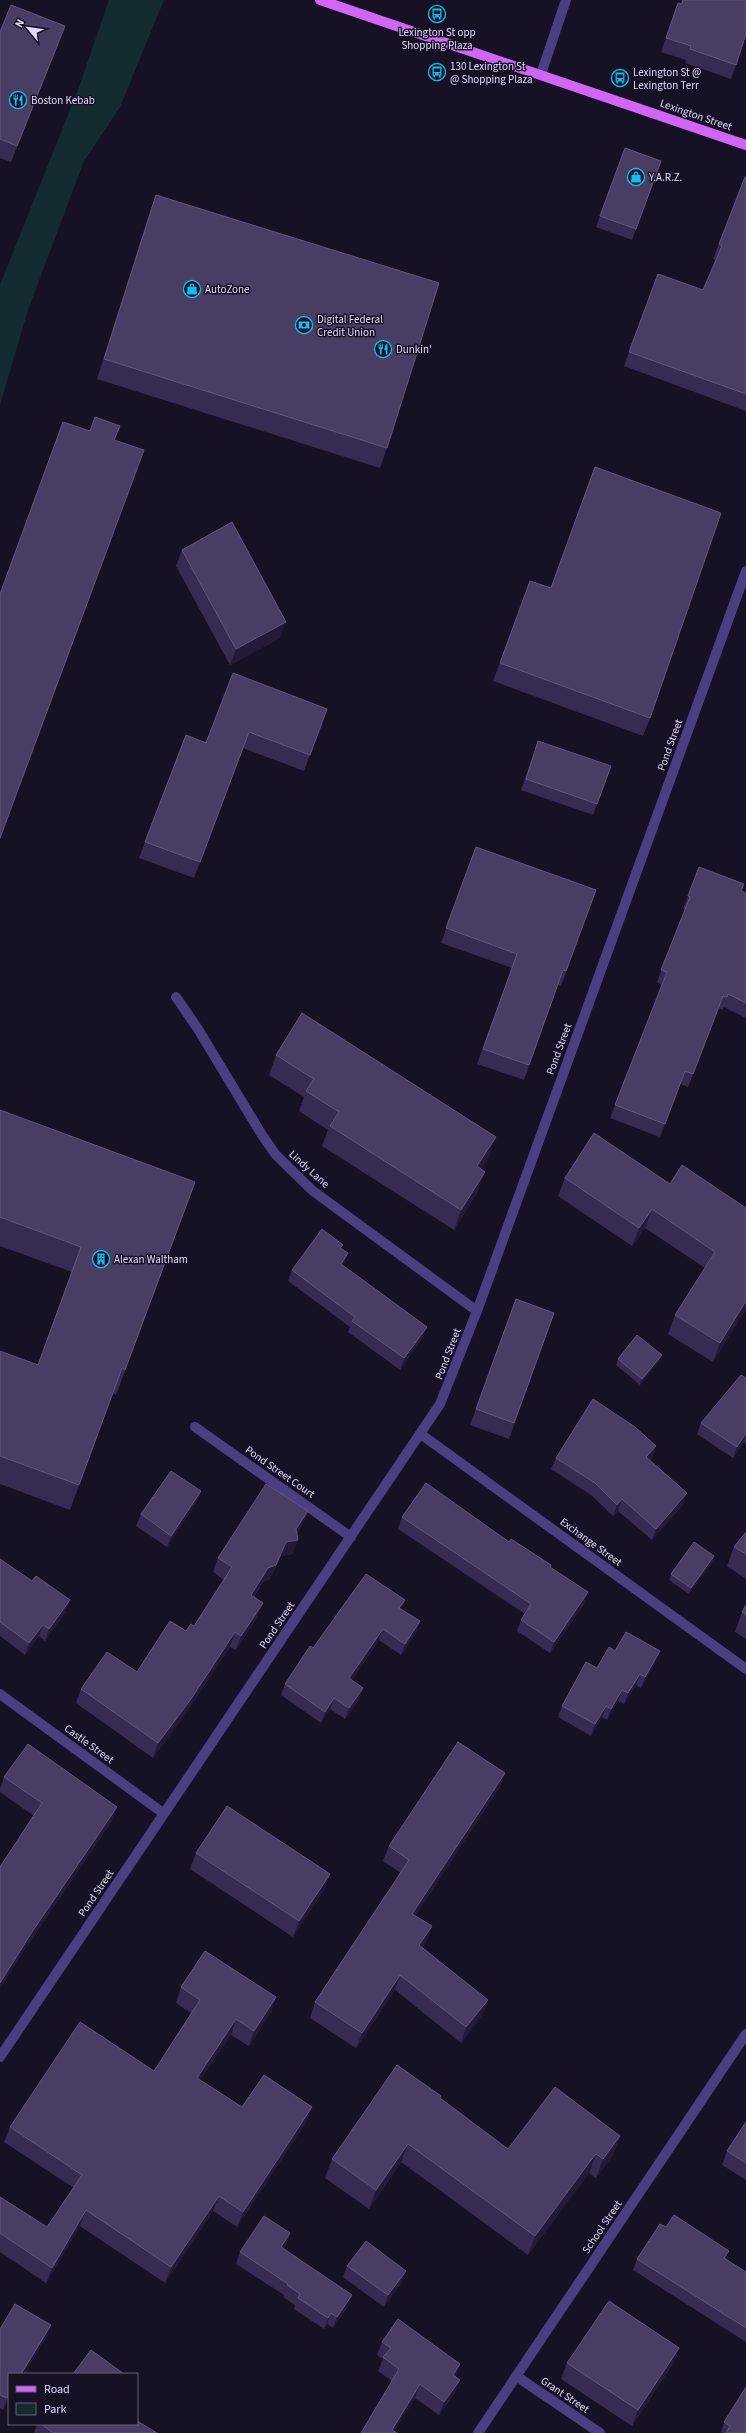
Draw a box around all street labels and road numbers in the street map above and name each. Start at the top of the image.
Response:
street label: Lexington Street [658,96,734,134]
street label: Pond Street [654,717,686,773]
street label: Pond Street [543,1021,575,1077]
street label: Lindy Lane [285,1147,333,1192]
street label: Pond Street [431,1326,465,1382]
street label: Pond Street Court [242,1442,318,1502]
street label: Exchange Street [557,1514,625,1570]
street label: Pond Street [256,1598,298,1652]
street label: Castle Street [61,1721,117,1767]
street label: Pond Street [75,1866,117,1920]
street label: School Street [579,2197,626,2257]
street label: Grant Street [538,2373,592,2417]

